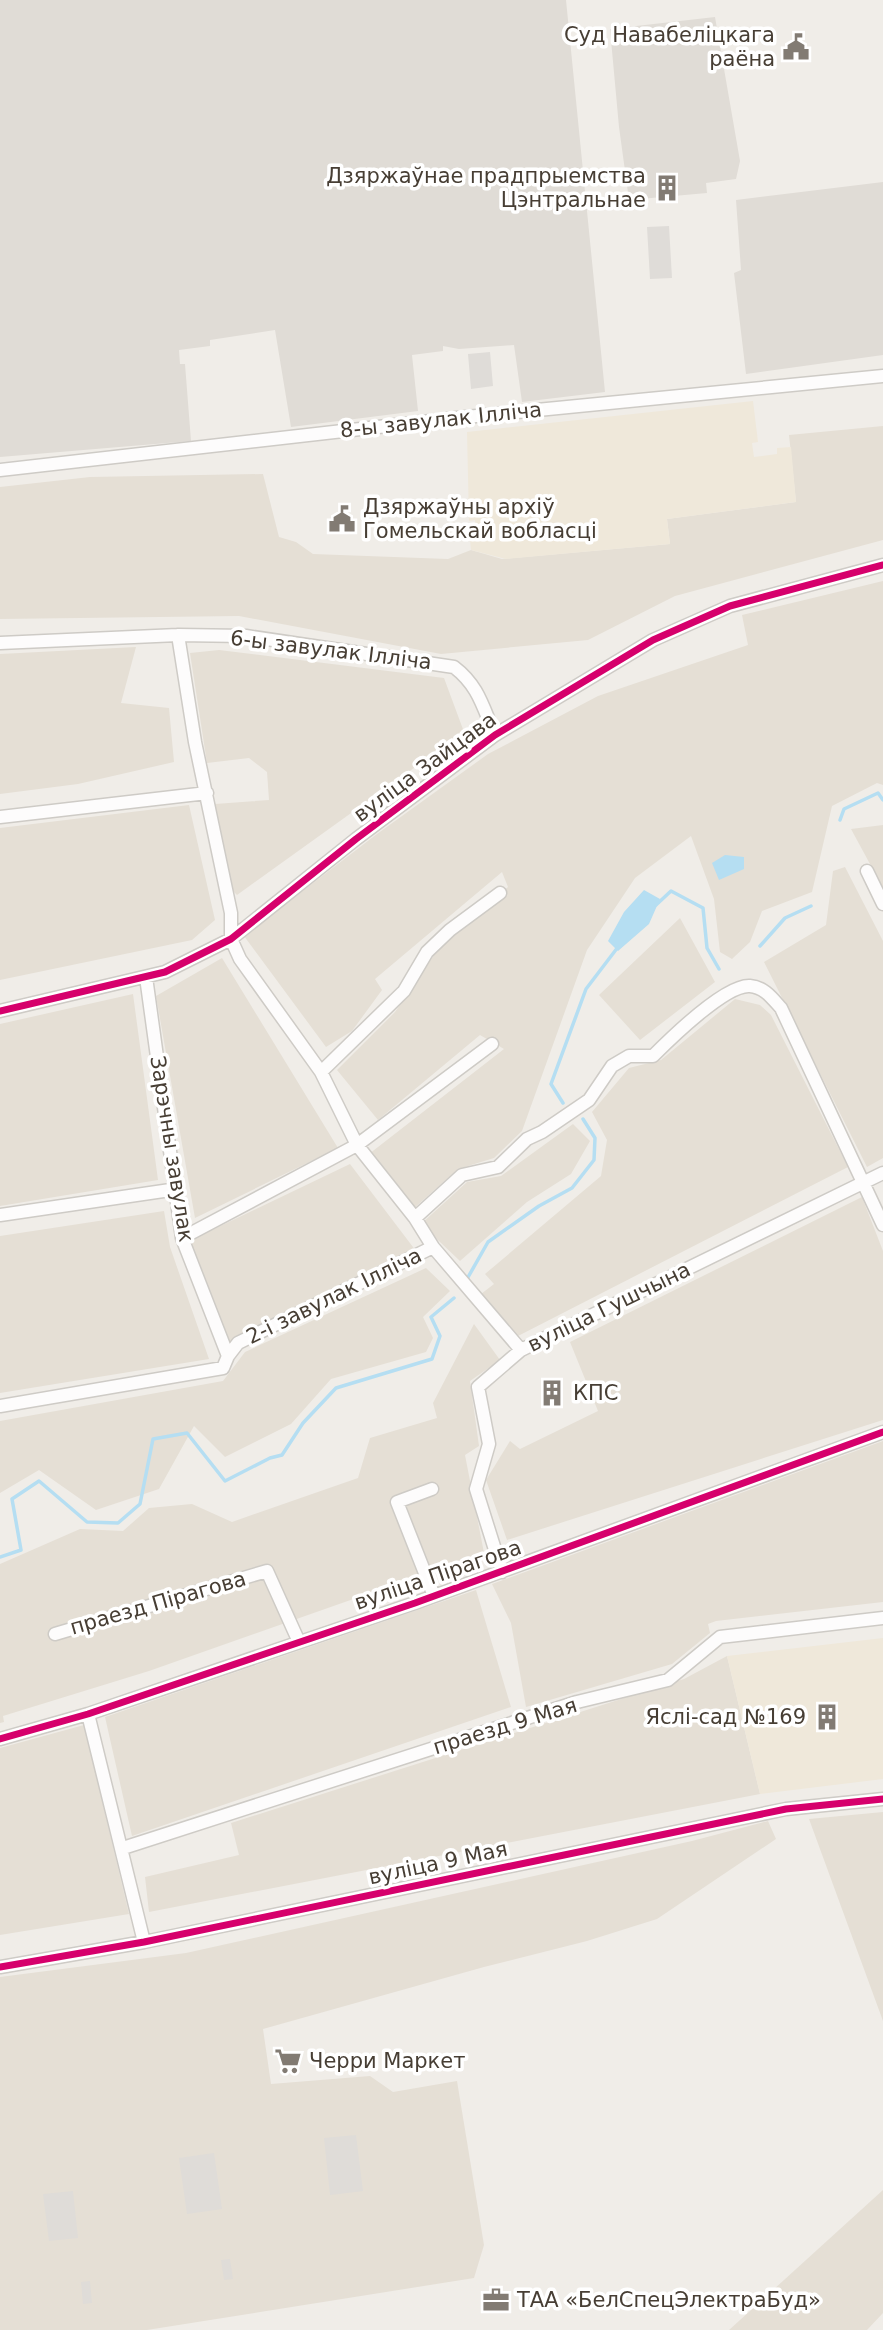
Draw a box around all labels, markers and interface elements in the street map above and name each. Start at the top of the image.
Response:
place label: Суд Навабеліцкага раёна [564,23,775,71]
public building icon: Суд Навабеліцкага раёна [781,32,811,62]
place label: Дзяржаўнае прадпрыемства Цэнтральнае [326,164,646,212]
building icon: Дзяржаўнае прадпрыемства Цэнтральнае [652,173,682,203]
street label: 8-ы завулак Ілліча [339,397,543,443]
place label: Дзяржаўны архіў Гомельскай вобласці [363,495,597,543]
public building icon: Дзяржаўны архіў Гомельскай вобласці [327,504,357,534]
street label: 6-ы завулак Ілліча [229,626,433,674]
street label: вуліца Зайцава [349,707,501,827]
street label: Зарэчны завулак [145,1054,199,1244]
street label: 2-і завулак Ілліча [242,1243,426,1349]
street label: вуліца Гушчына [524,1257,694,1357]
building icon: КПС [537,1378,567,1408]
place label: КПС [573,1381,618,1405]
street label: вуліца Пірагова [351,1535,525,1615]
street label: праезд Пірагова [67,1566,249,1640]
street label: праезд 9 Мая [430,1693,580,1759]
building icon: Яслі-сад №169 [812,1702,842,1732]
place label: Яслі-сад №169 [645,1705,806,1729]
street label: вуліца 9 Мая [366,1837,510,1889]
supermarket icon: Черри Маркет [273,2046,303,2076]
place label: Черри Маркет [309,2049,465,2073]
office icon: ТАА «БелСпецЭлектраБуд» [481,2285,511,2315]
place label: ТАА «БелСпецЭлектраБуд» [516,2288,821,2312]

